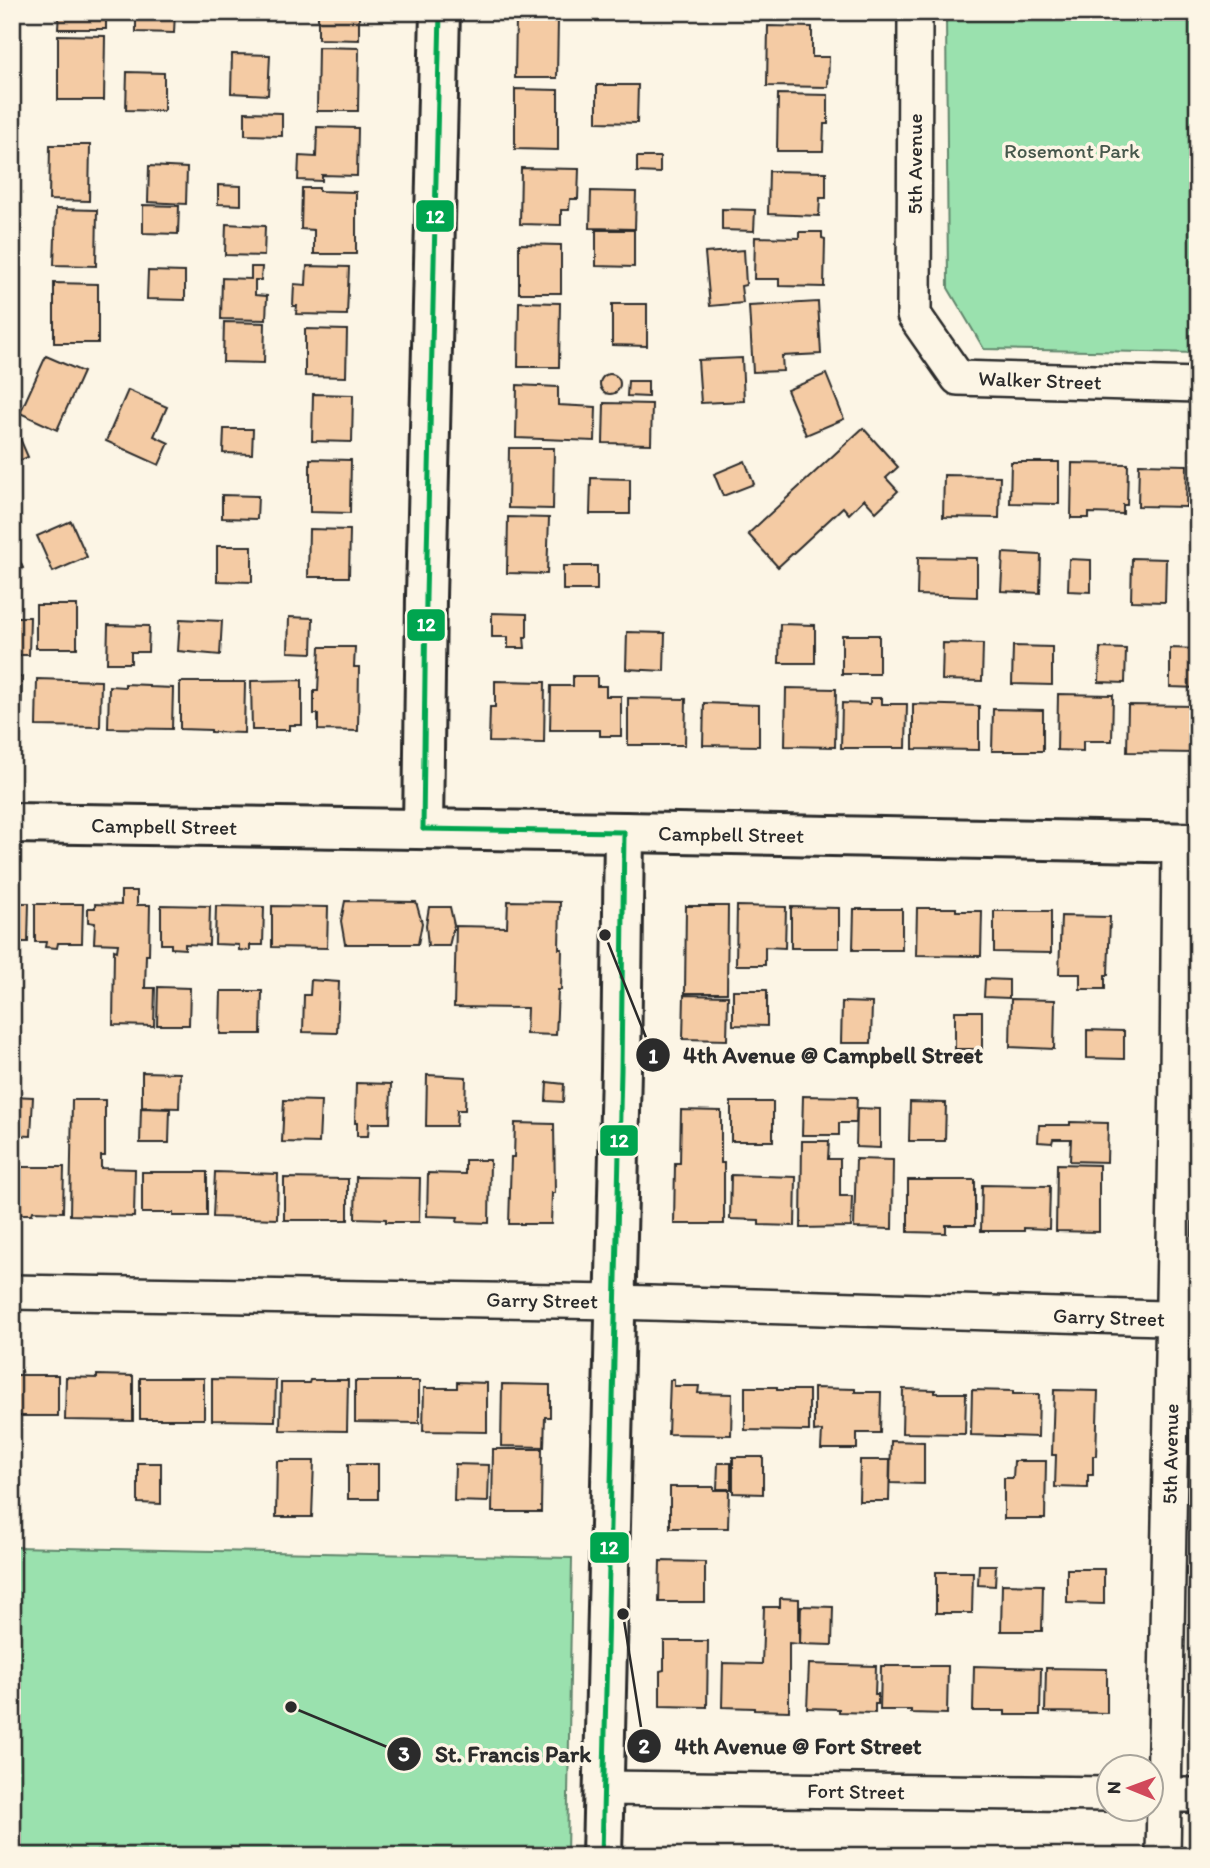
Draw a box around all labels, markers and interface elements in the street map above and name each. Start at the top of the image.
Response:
street label: 5th Avenue [902,113,927,215]
park label: Rosemont Park [1004,138,1140,163]
line badge: 12 [415,199,455,233]
text: 12 [426,205,444,228]
street label: Walker Street [978,365,1102,395]
line badge: 12 [406,608,446,642]
text: 12 [417,613,435,636]
street label: Campbell Street [91,812,237,840]
street label: Campbell Street [658,820,804,848]
callout: 4th Avenue @ Campbell Street [635,1033,996,1077]
text: 4th Avenue @ Campbell Street [683,1041,983,1069]
text: 1 [648,1043,658,1068]
line badge: 12 [599,1124,639,1157]
text: 12 [610,1129,628,1152]
street label: Garry Street [486,1287,598,1313]
street label: Garry Street [1053,1303,1165,1331]
street label: 5th Avenue [1157,1403,1183,1505]
line badge: 12 [589,1531,630,1564]
text: 12 [600,1536,618,1559]
callout: 4th Avenue @ Fort Street [627,1724,935,1768]
callout: St. Francis Park [387,1732,605,1776]
text: 4th Avenue @ Fort Street [675,1732,922,1760]
text: 2 [638,1733,650,1758]
text: St. Francis Park [435,1740,592,1768]
text: 3 [398,1741,410,1766]
north arrow [1094,1752,1164,1822]
street label: Fort Street [807,1778,905,1804]
text: N [1102,1781,1125,1794]

